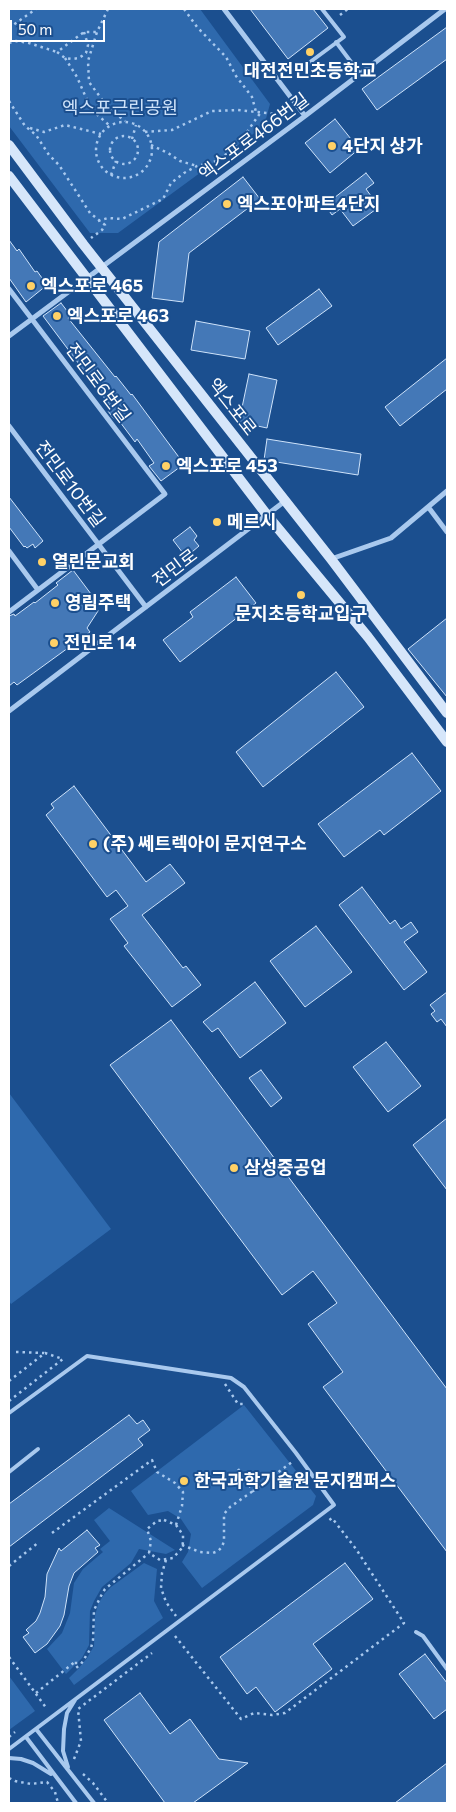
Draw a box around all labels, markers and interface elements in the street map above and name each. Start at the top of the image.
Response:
scale bar [12,10,108,42]
text: 50 m [18,20,52,38]
marker: 대전전민초등학교 [304,46,316,58]
place label: 대전전민초등학교 [244,60,376,82]
street label: 엑스포로466번길 [195,89,313,185]
park label: 엑스포근린공원 [62,97,178,119]
place label: 4단지 상가 [342,135,423,157]
marker: 4단지 상가 [326,140,338,152]
place label: 엑스포아파트4단지 [237,193,381,215]
marker: 엑스포아파트4단지 [221,198,233,210]
place label: 엑스포로 465 [41,275,143,297]
marker: 엑스포로 465 [25,280,37,292]
place label: 엑스포로 463 [67,305,169,327]
marker: 엑스포로 463 [51,310,63,322]
street label: 전민로6번길 [61,339,135,427]
street label: 엑스포로 [203,374,261,440]
street label: 전민로10번길 [31,437,109,531]
place label: 엑스포로 453 [176,455,278,477]
marker: 엑스포로 453 [160,460,172,472]
place label: 메르시 [227,511,277,533]
marker: 메르시 [211,516,223,528]
street label: 전민로 [149,544,201,592]
place label: 열린문교회 [52,551,135,573]
marker: 열린문교회 [36,556,48,568]
marker: 문지초등학교입구 [295,589,307,601]
place label: 영림주택 [65,592,131,614]
marker: 영림주택 [49,597,61,609]
place label: 문지초등학교입구 [235,603,367,625]
place label: 전민로 14 [64,632,136,654]
marker: 전민로 14 [48,637,60,649]
place label: (주) 쎄트렉아이 문지연구소 [103,833,307,855]
marker: (주) 쎄트렉아이 문지연구소 [87,838,99,850]
place label: 삼성중공업 [244,1157,327,1179]
marker: 삼성중공업 [228,1162,240,1174]
place label: 한국과학기술원 문지캠퍼스 [194,1470,396,1492]
marker: 한국과학기술원 문지캠퍼스 [178,1475,190,1487]

